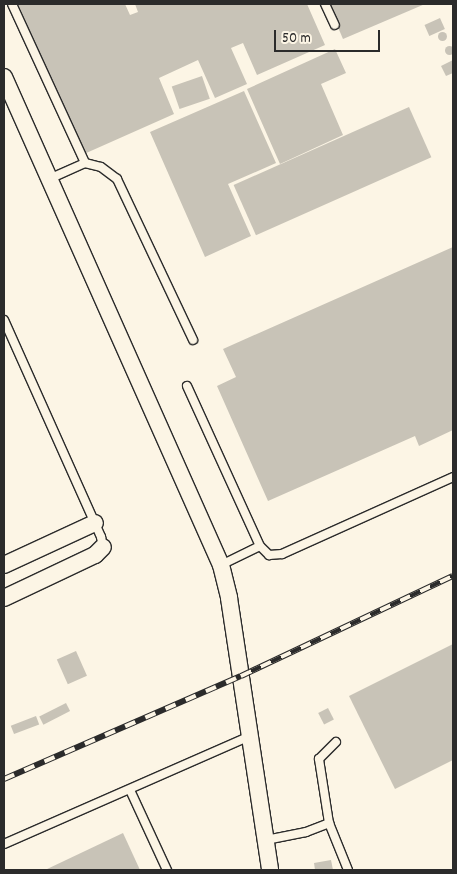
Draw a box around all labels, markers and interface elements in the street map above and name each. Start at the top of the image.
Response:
scale bar [277,20,383,52]
text: 50 m [282,28,311,50]

